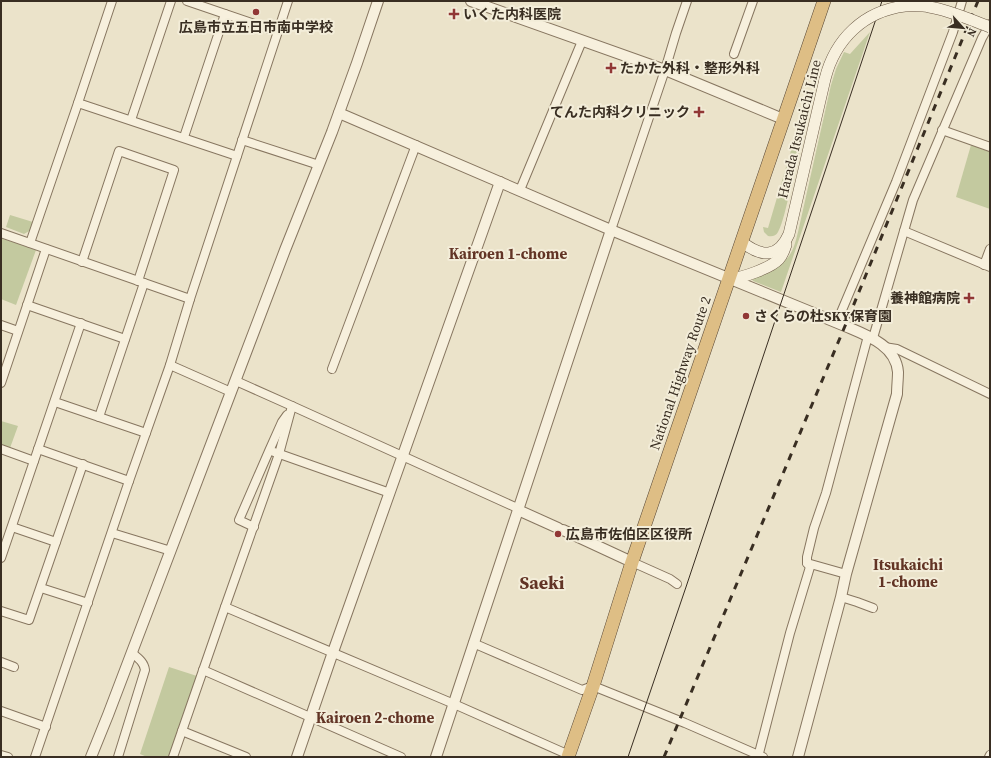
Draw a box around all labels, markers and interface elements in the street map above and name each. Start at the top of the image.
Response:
place label: いくた内科医院 [463,4,561,24]
marker: 広島市立五日市南中学校 [251,7,261,17]
marker: いくた内科医院 [448,8,460,20]
north arrow [943,8,983,48]
place label: 広島市立五日市南中学校 [179,17,333,37]
text: N [963,25,980,39]
place label: たかた外科・整形外科 [620,58,760,78]
street label: Harada Itsukaichi Line [772,58,826,200]
marker: たかた外科・整形外科 [605,62,617,74]
place label: てんた内科クリニック [550,102,690,122]
marker: てんた内科クリニック [693,106,705,118]
district label: Kairoen 1-chome [449,243,567,264]
place label: 養神館病院 [890,288,960,308]
marker: 養神館病院 [963,292,975,304]
street label: National Highway Route 2 [644,293,716,453]
place label: さくらの杜SKY保育園 [754,306,892,326]
marker: さくらの杜SKY保育園 [741,311,751,321]
place label: 広島市佐伯区区役所 [566,524,692,544]
marker: 広島市佐伯区区役所 [553,529,563,539]
district label: Itsukaichi 1-chome [873,554,943,592]
district label: Saeki [520,570,565,595]
district label: Kairoen 2-chome [316,707,434,728]

